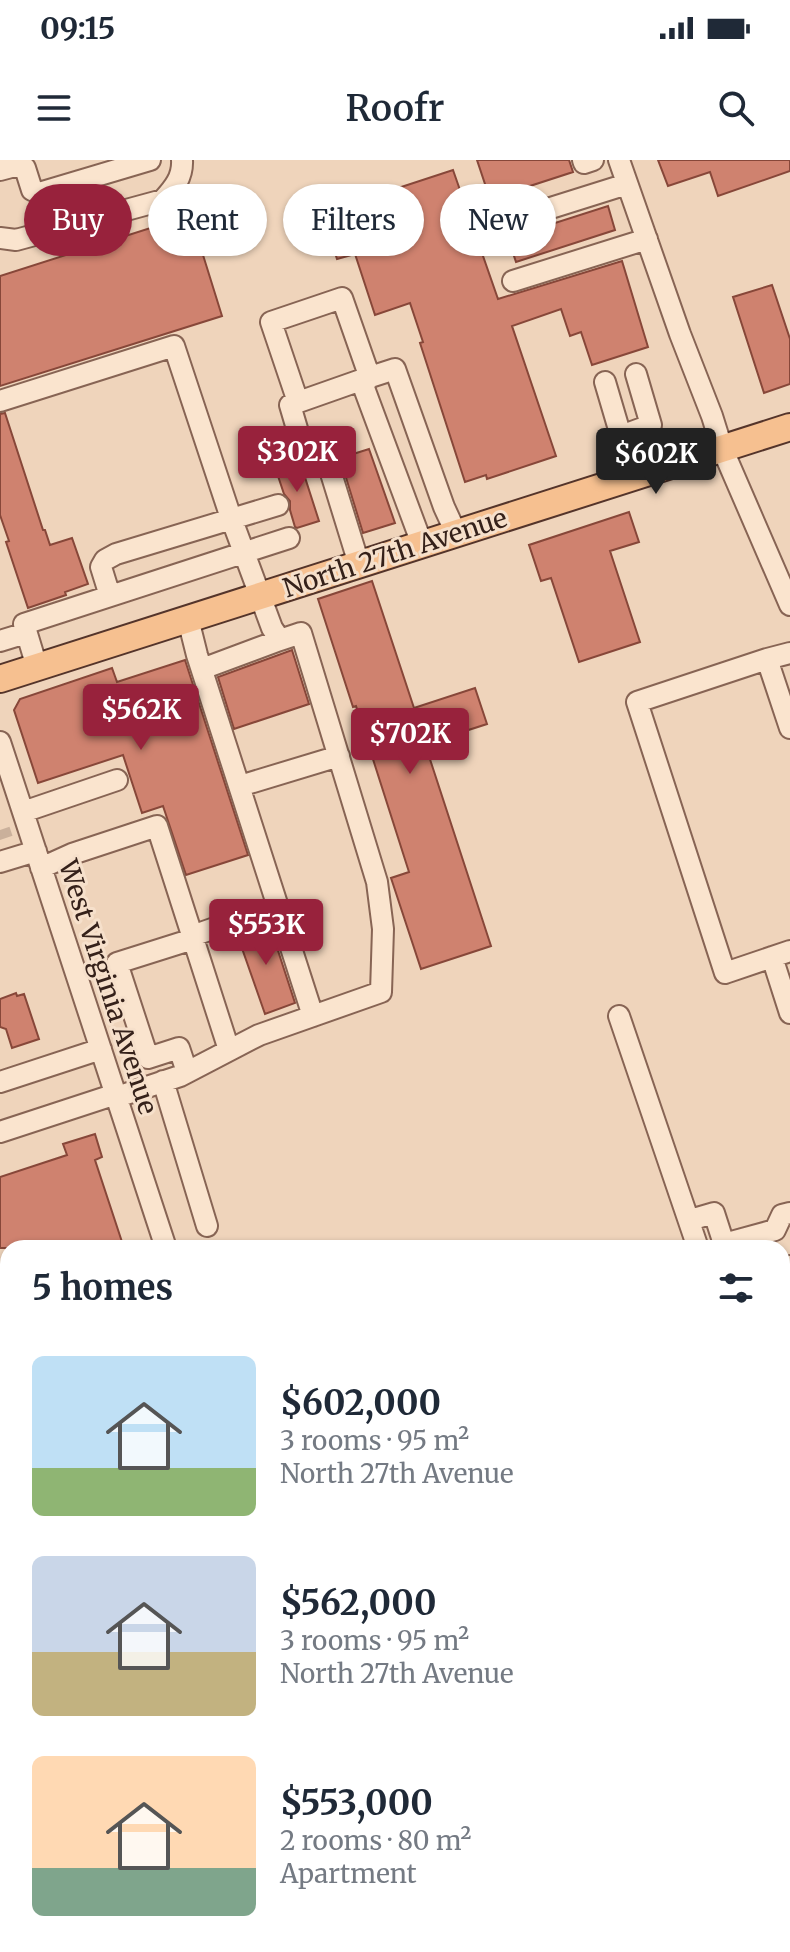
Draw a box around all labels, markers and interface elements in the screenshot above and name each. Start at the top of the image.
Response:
text: 09:15 [40,9,115,47]
icon: menu [32,86,76,130]
text: Roofr [346,86,444,131]
icon: search [714,86,758,130]
chip: Buy [24,184,132,256]
chip: Rent [148,184,267,256]
chip: Filters [283,184,424,256]
chip: New [440,184,556,256]
pin: $302K [241,426,353,494]
pin: $602K [600,428,712,496]
text: $302K [256,435,338,468]
text: $602K [614,437,698,470]
street label: North 27th Avenue [279,501,511,604]
pin: $562K [85,684,197,752]
text: $562K [101,693,181,726]
pin: $702K [354,708,466,776]
text: $702K [369,717,451,750]
street label: West Virginia Avenue [51,854,165,1118]
pin: $553K [210,899,322,967]
text: $553K [227,908,305,941]
icon: filters [714,1266,758,1310]
text: 5 homes [32,1267,173,1309]
text: $602,000 [280,1382,441,1424]
icon: home [96,1388,192,1484]
text: 3 rooms · 95 m² [280,1424,469,1457]
text: North 27th Avenue [280,1457,514,1490]
text: $562,000 [280,1582,436,1624]
icon: home [96,1588,192,1684]
text: 3 rooms · 95 m² [280,1624,469,1657]
text: North 27th Avenue [280,1657,514,1690]
text: $553,000 [280,1782,433,1824]
icon: home [96,1788,192,1884]
text: 2 rooms · 80 m² [280,1824,471,1857]
text: Apartment [280,1857,417,1890]

